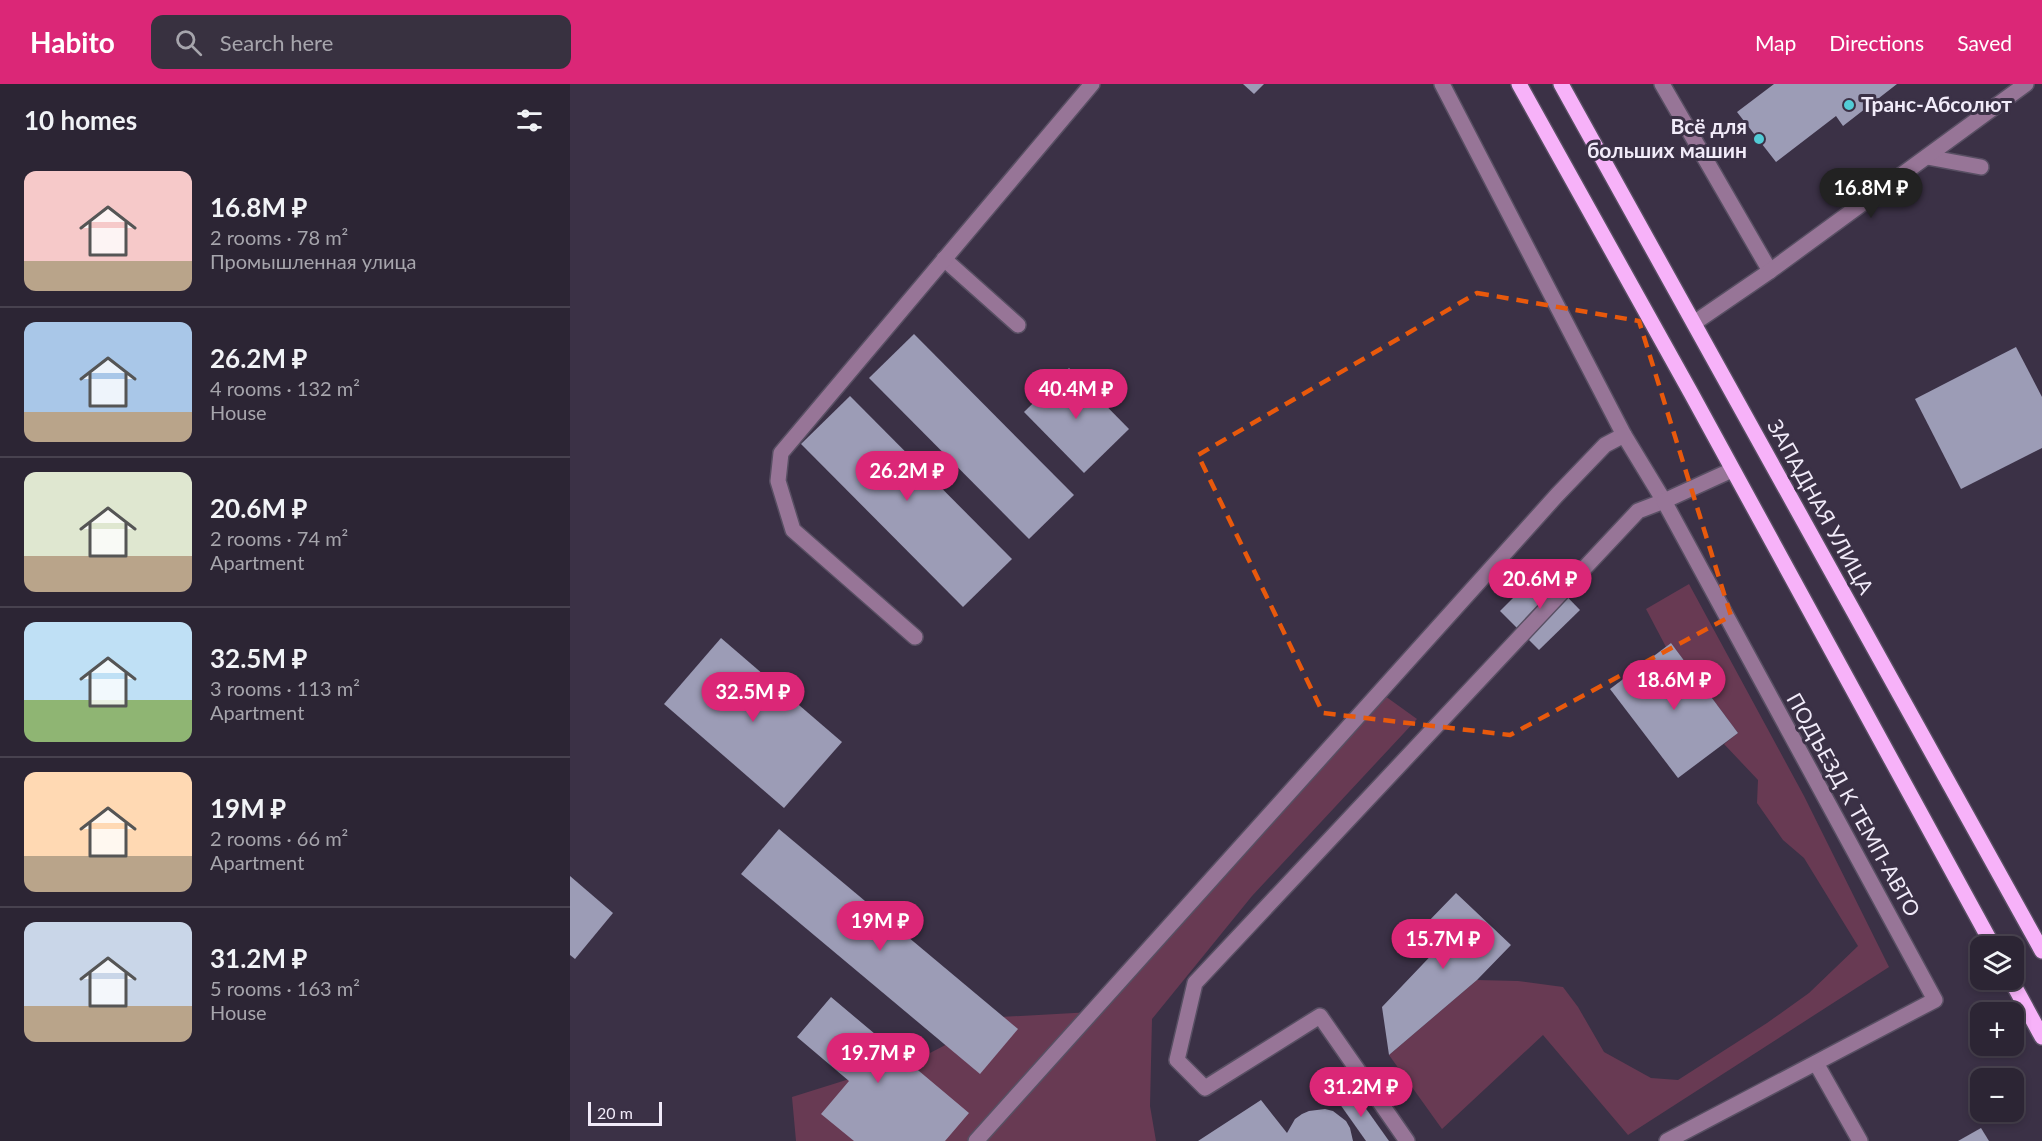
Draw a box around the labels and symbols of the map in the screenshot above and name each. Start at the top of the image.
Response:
place label: Транс-Абсолют [1861,91,2012,116]
marker: Транс-Абсолют [1842,98,1856,112]
place label: Всё для больших машин [1587,113,1747,162]
marker: Всё для больших машин [1752,132,1766,146]
pin: 16.8M ₽ [1816,168,1926,219]
pin: 40.4M ₽ [1021,369,1131,420]
street label: ЗАПАДНАЯ УЛИЦА [1763,415,1880,599]
pin: 26.2M ₽ [852,451,962,502]
pin: 20.6M ₽ [1485,559,1595,610]
pin: 18.6M ₽ [1619,660,1729,711]
pin: 32.5M ₽ [698,672,808,723]
street label: ПОДЪЕЗД К ТЕМП-АВТО [1782,688,1926,920]
pin: 19M ₽ [838,901,922,952]
pin: 15.7M ₽ [1388,919,1498,970]
pin: 19.7M ₽ [823,1033,933,1084]
pin: 31.2M ₽ [1306,1067,1416,1118]
scale bar [588,1099,662,1126]

